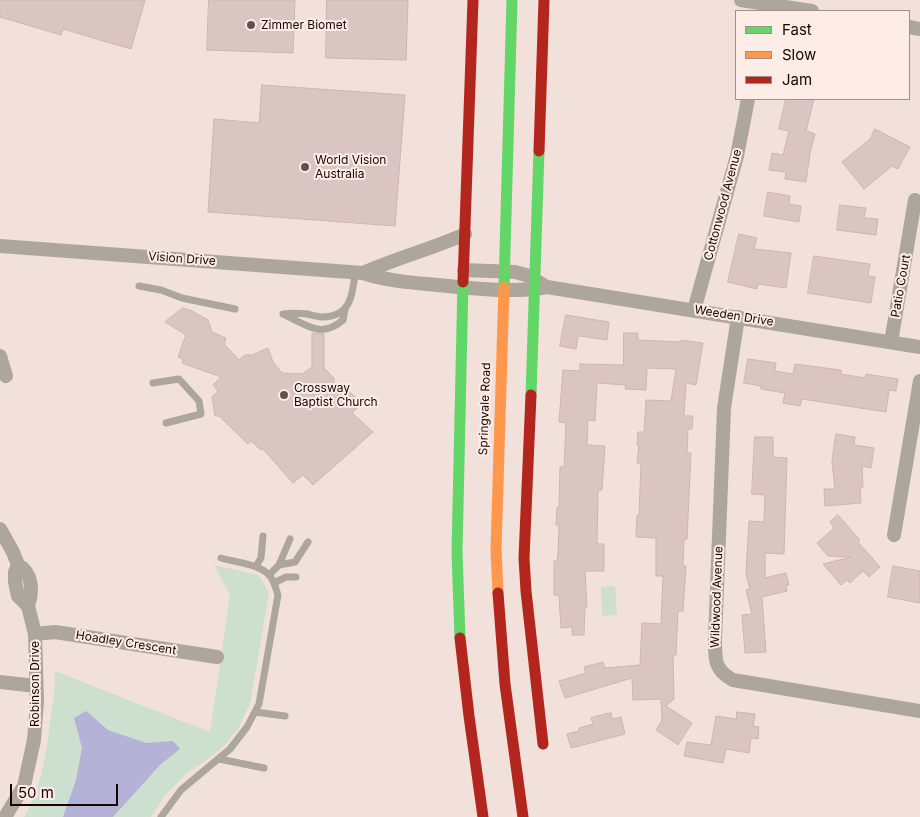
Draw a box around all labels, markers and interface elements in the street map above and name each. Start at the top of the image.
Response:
legend [735,10,910,100]
place label: Zimmer Biomet [261,18,347,32]
marker: Zimmer Biomet [245,19,257,31]
text: Fast [782,20,812,39]
text: Slow [782,45,816,64]
text: Jam [782,70,812,89]
street label: Cottonwood Avenue [701,148,745,262]
place label: World Vision Australia [315,153,386,181]
marker: World Vision Australia [299,161,311,173]
street label: Vision Drive [148,249,216,269]
street label: Patio Court [888,253,914,319]
street label: Weeden Drive [693,303,775,329]
street label: Springvale Road [476,362,494,456]
place label: Crossway Baptist Church [294,381,378,409]
marker: Crossway Baptist Church [278,389,290,401]
street label: Wildwood Avenue [708,546,726,648]
street label: Hoadley Crescent [75,628,177,658]
street label: Robinson Drive [28,641,42,727]
scale bar [12,774,120,806]
text: 50 m [18,783,54,802]

